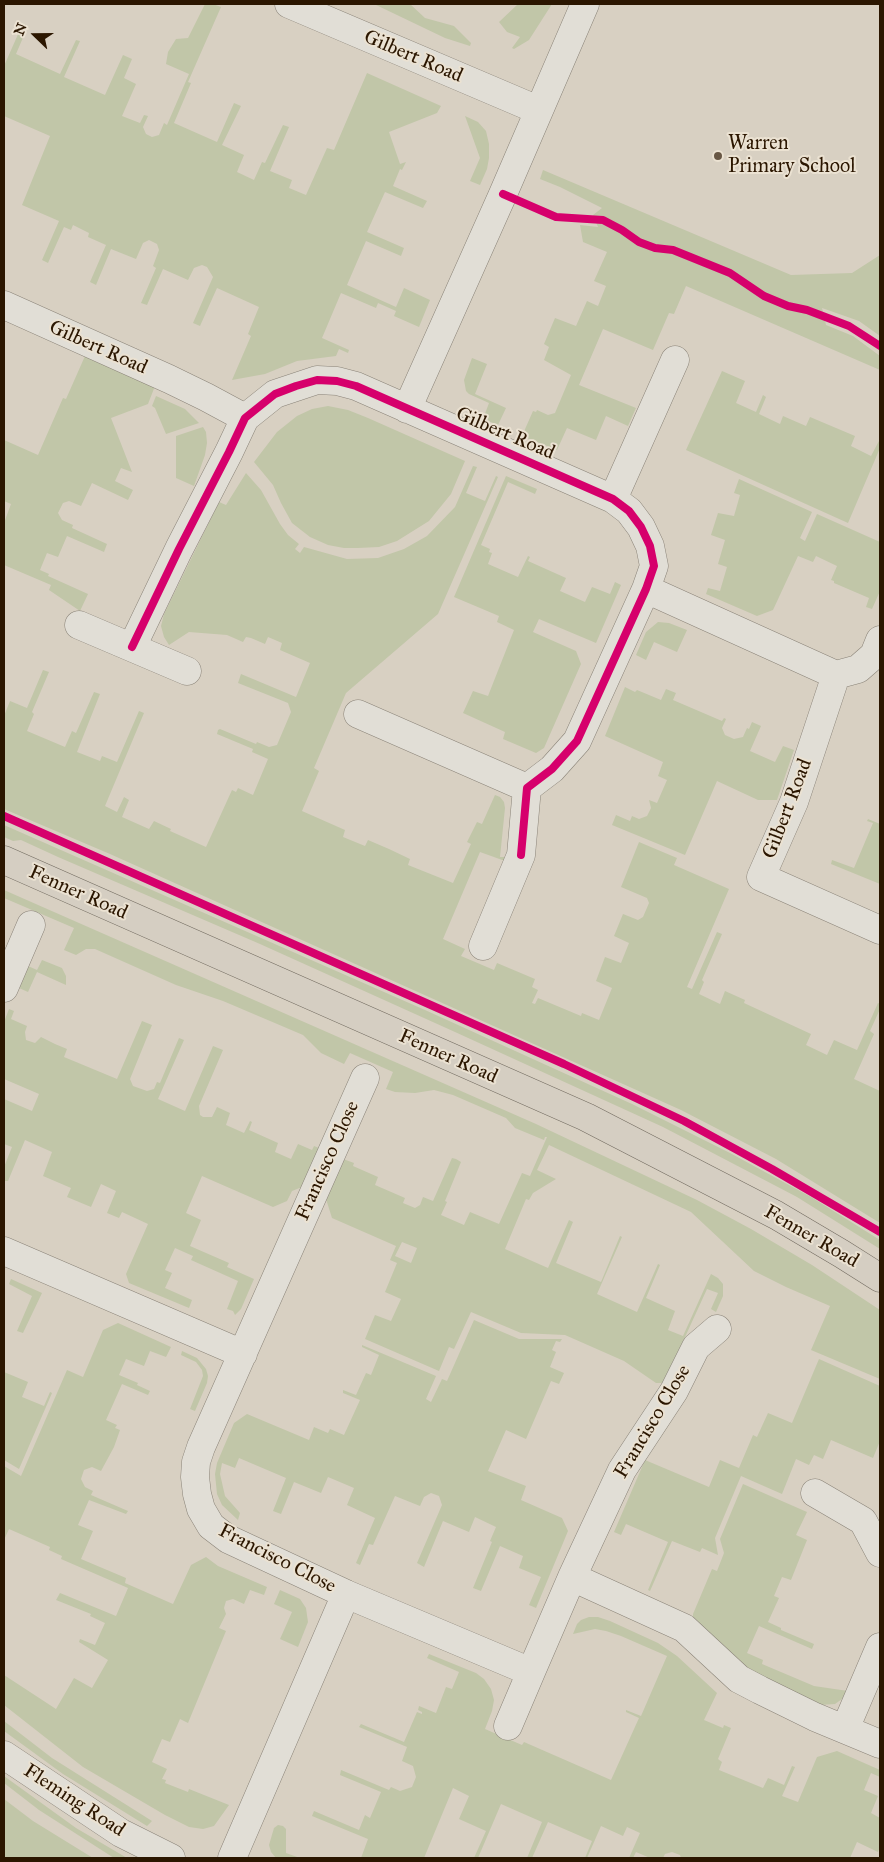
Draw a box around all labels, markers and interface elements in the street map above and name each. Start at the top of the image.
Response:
north arrow [10,10,60,60]
text: N [11,21,31,38]
street label: Gilbert Road [360,25,466,89]
place label: Warren Primary School [728,132,856,179]
marker: Warren Primary School [712,150,724,162]
street label: Gilbert Road [45,316,151,380]
street label: Gilbert Road [452,402,558,466]
street label: Gilbert Road [758,756,818,862]
street label: Fenner Road [25,861,131,925]
street label: Fenner Road [395,1025,501,1089]
street label: Francisco Close [291,1097,365,1225]
street label: Fenner Road [759,1200,863,1274]
street label: Francisco Close [610,1361,696,1483]
street label: Francisco Close [214,1519,340,1599]
street label: Fleming Road [19,1759,129,1843]

